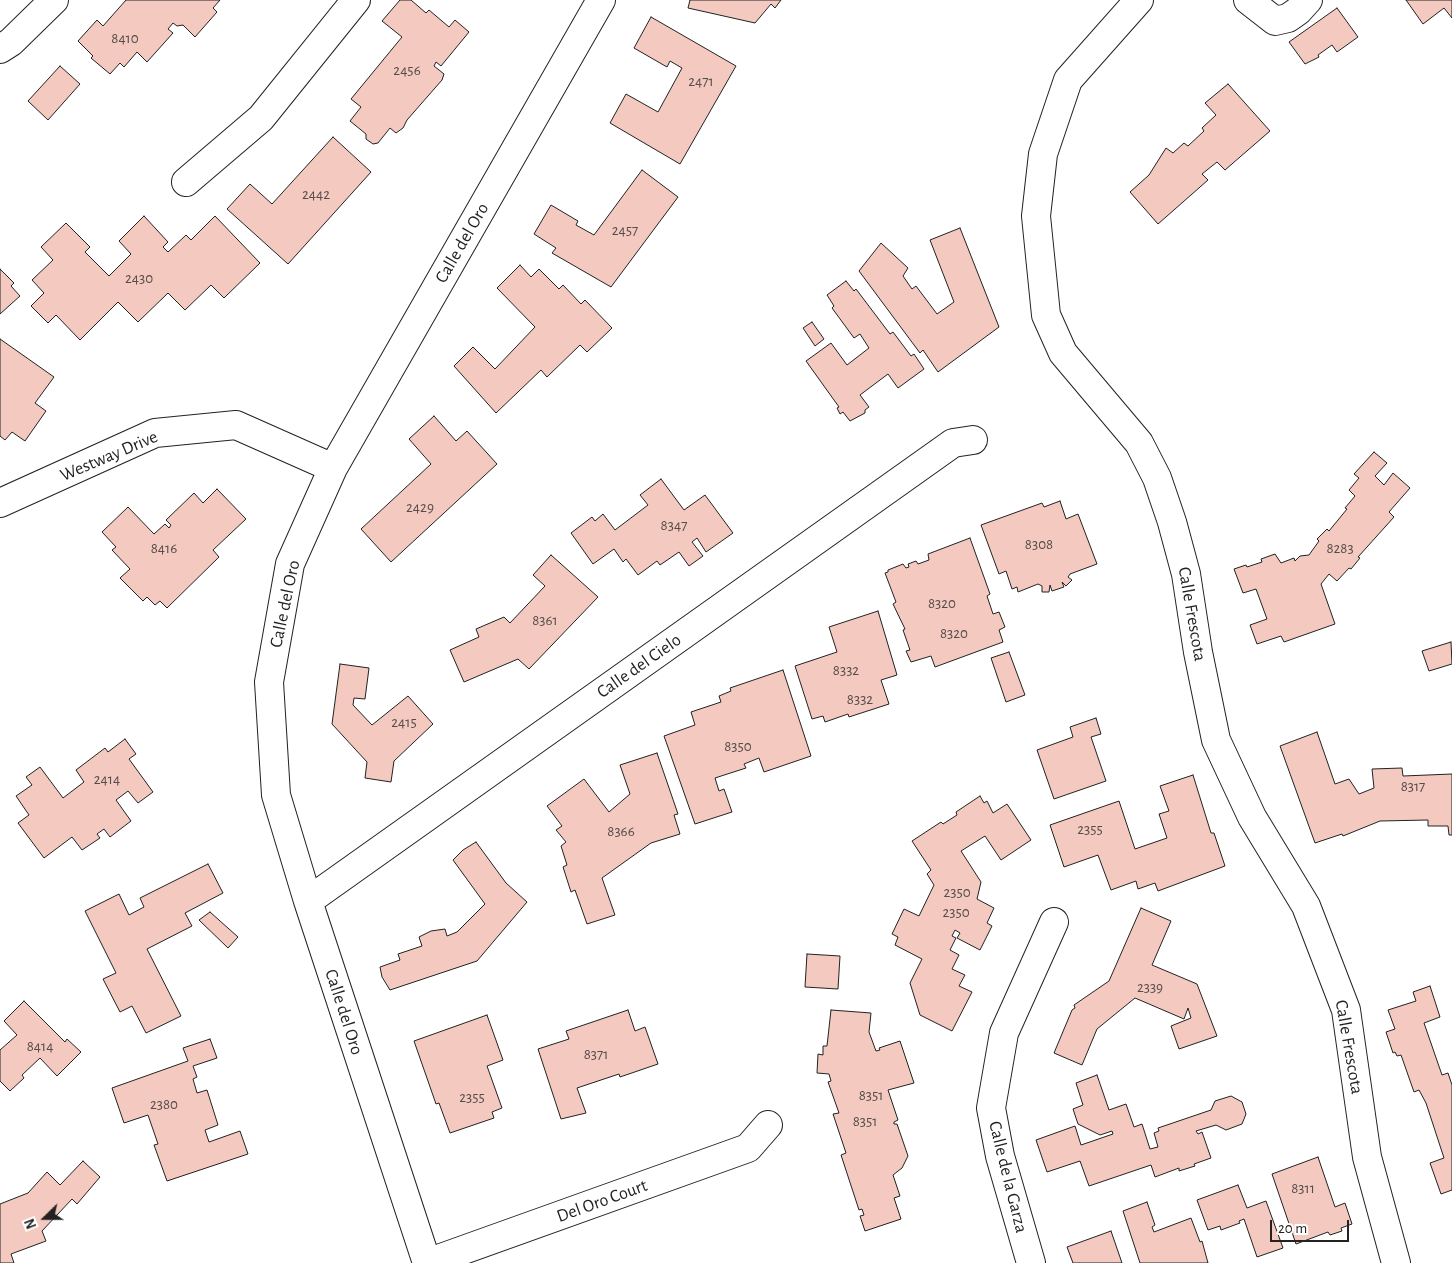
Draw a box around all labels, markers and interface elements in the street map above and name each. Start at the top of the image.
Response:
house number: 8410 [111,29,139,47]
house number: 2456 [393,61,421,79]
house number: 2471 [688,72,714,90]
house number: 2442 [302,185,330,203]
street label: Calle del Oro [430,199,494,287]
house number: 2457 [612,221,638,239]
house number: 2430 [125,269,153,287]
street label: Westway Drive [57,426,161,486]
house number: 2429 [406,498,434,516]
house number: 8347 [661,516,687,534]
house number: 8308 [1025,535,1053,553]
house number: 8416 [151,539,177,557]
house number: 8283 [1326,539,1354,557]
street label: Calle del Oro [265,558,305,650]
street label: Calle Frescota [1173,565,1211,663]
house number: 8320 [928,594,956,612]
house number: 8361 [532,611,558,629]
house number: 8320 [940,624,968,642]
street label: Calle del Cielo [593,629,685,703]
house number: 8332 [833,661,859,679]
house number: 8332 [847,690,873,708]
house number: 2415 [391,713,417,731]
house number: 8350 [724,737,752,755]
house number: 2414 [94,770,120,788]
house number: 8317 [1401,777,1425,795]
house number: 2355 [1077,820,1103,838]
house number: 8366 [607,822,635,840]
house number: 2350 [943,883,971,901]
house number: 2350 [942,903,970,921]
street label: Calle del Oro [320,966,368,1058]
house number: 2339 [1137,978,1163,996]
street label: Calle Frescota [1330,998,1368,1096]
house number: 8414 [27,1037,53,1055]
house number: 8371 [584,1045,608,1063]
house number: 8351 [859,1086,883,1104]
house number: 2355 [459,1088,485,1106]
house number: 2380 [150,1095,178,1113]
house number: 8351 [853,1112,877,1130]
street label: Calle de la Garza [984,1119,1032,1235]
street label: Del Oro Court [554,1175,650,1227]
house number: 8311 [1291,1179,1315,1197]
north arrow [20,1193,70,1243]
scale bar [1272,1210,1351,1242]
text: N [23,1216,39,1231]
text: 20 m [1278,1221,1307,1236]

